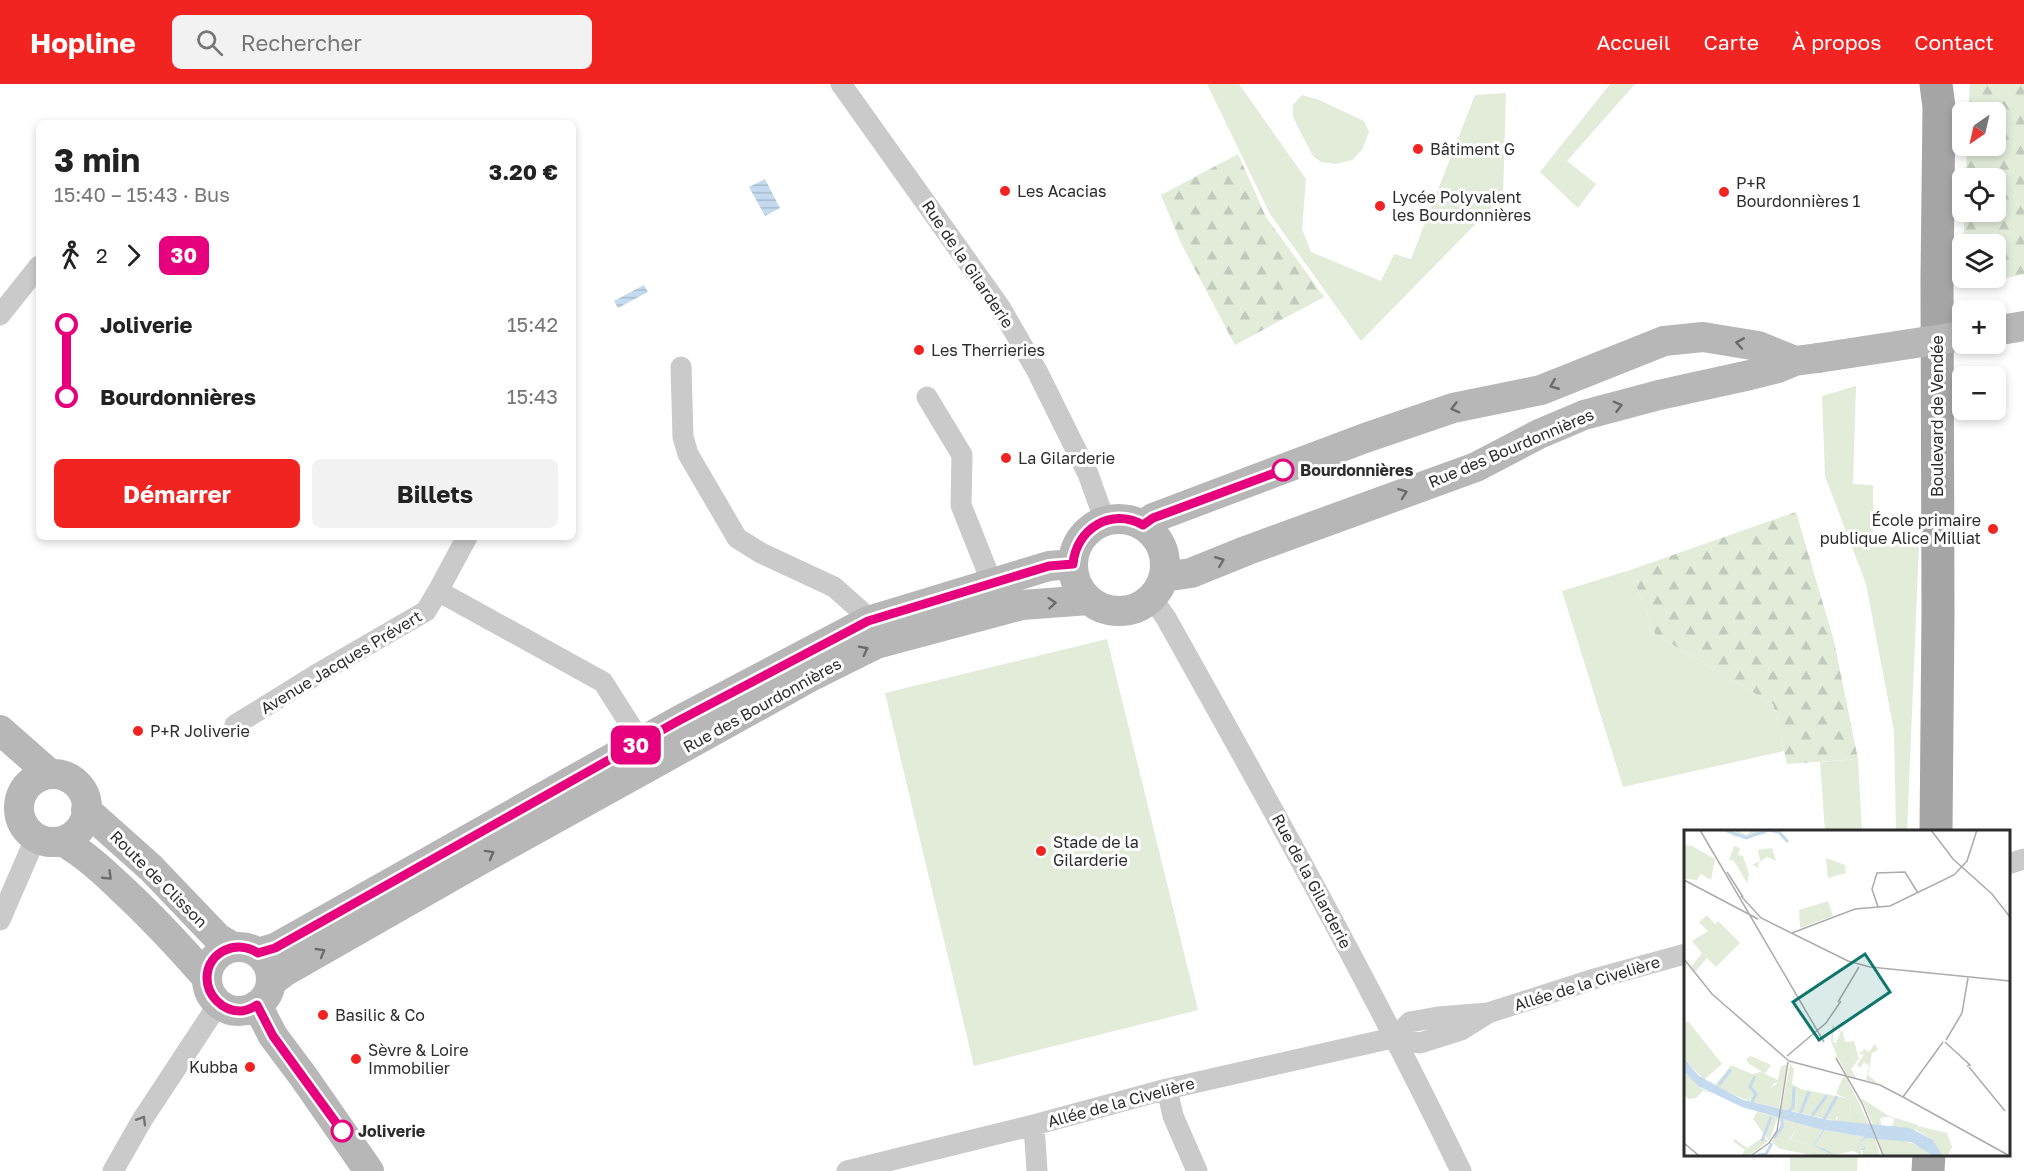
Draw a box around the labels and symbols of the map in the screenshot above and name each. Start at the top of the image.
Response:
north arrow [1952,102,2006,156]
place label: Bâtiment G [1430,139,1515,159]
marker: Bâtiment G [1411,142,1425,156]
place label: P+R Bourdonnières 1 [1736,173,1861,211]
place label: Les Acacias [1017,181,1107,201]
marker: Les Acacias [998,184,1012,198]
marker: P+R Bourdonnières 1 [1717,185,1731,199]
place label: Lycée Polyvalent les Bourdonnières [1392,187,1531,225]
street label: Rue de la Gilarderie [918,196,1018,332]
marker: Lycée Polyvalent les Bourdonnières [1373,199,1387,213]
street label: Boulevard de Vendée [1927,335,1947,497]
one-way arrow [1735,337,1745,350]
place label: Les Therrieries [931,340,1045,360]
marker: Les Therrieries [912,343,926,357]
one-way arrow [1549,377,1560,390]
one-way arrow [1613,400,1623,413]
one-way arrow [1450,401,1461,413]
street label: Rue des Bourdonnières [1425,404,1597,492]
place label: La Gilarderie [1018,448,1115,468]
marker: La Gilarderie [999,451,1013,465]
marker: Bourdonnières [1272,459,1294,481]
place label: Bourdonnières [1300,460,1413,480]
one-way arrow [1397,488,1408,501]
place label: École primaire publique Alice Milliat [1820,510,1981,548]
marker: École primaire publique Alice Milliat [1986,522,2000,536]
one-way arrow [1214,556,1225,568]
one-way arrow [1048,596,1057,609]
street label: Avenue Jacques Prévert [257,606,425,718]
one-way arrow [857,646,868,658]
street label: Rue des Bourdonnières [679,653,845,757]
place label: P+R Joliverie [150,721,250,741]
marker: P+R Joliverie [131,724,145,738]
line badge: 30 [609,726,663,764]
street label: Rue de la Gilarderie [1268,810,1356,952]
street label: Route de Clisson [106,826,212,932]
inset map [1684,830,2009,1156]
place label: Stade de la Gilarderie [1053,832,1139,870]
marker: Stade de la Gilarderie [1034,844,1048,858]
one-way arrow [484,850,494,861]
one-way arrow [101,868,112,879]
one-way arrow [315,947,325,959]
street label: Allée de la Civelière [1512,951,1662,1015]
place label: Basilic & Co [335,1005,425,1025]
marker: Basilic & Co [316,1008,330,1022]
place label: Sèvre & Loire Immobilier [368,1040,468,1078]
marker: Sèvre & Loire Immobilier [349,1052,363,1066]
place label: Kubba [189,1057,238,1077]
marker: Kubba [243,1060,257,1074]
street label: Allée de la Civelière [1045,1073,1197,1131]
one-way arrow [135,1116,147,1126]
marker: Joliverie [331,1120,353,1142]
place label: Joliverie [358,1121,425,1141]

